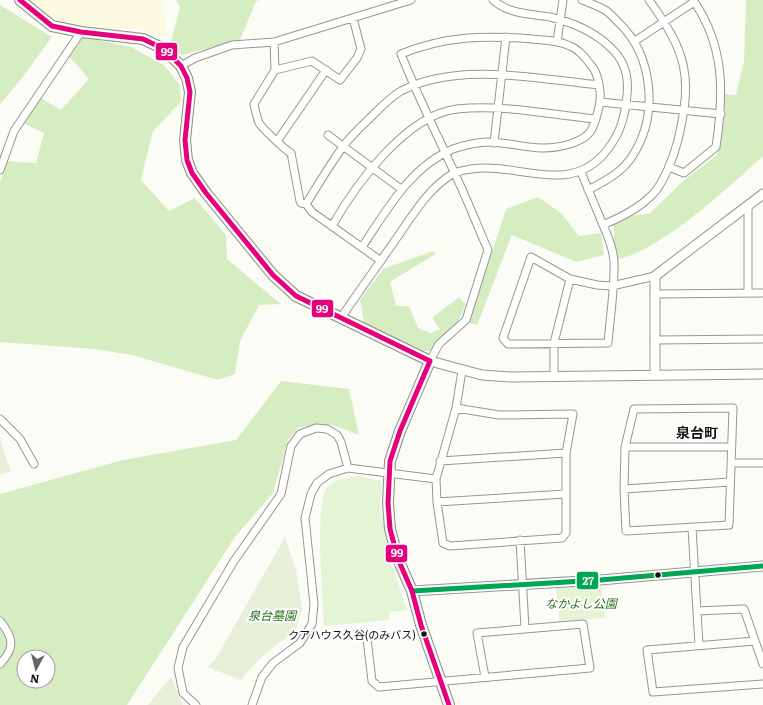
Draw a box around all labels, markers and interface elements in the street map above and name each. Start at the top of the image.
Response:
line badge: 99 [155,42,178,61]
text: 99 [161,43,173,59]
line badge: 99 [311,299,334,318]
text: 99 [316,300,328,316]
district label: 泉台町 [676,422,718,442]
line badge: 99 [385,544,408,563]
text: 99 [391,544,403,560]
unlabelled marker [653,570,663,580]
line badge: 27 [576,571,599,590]
text: 27 [582,572,594,588]
park label: なかよし公園 [545,594,619,612]
park label: 泉台墓園 [248,606,298,624]
place label: クアハウス久谷(のみバス) [288,626,416,642]
marker: クアハウス久谷(のみバス) [419,629,429,639]
north arrow [16,649,56,689]
text: N [29,671,40,688]

